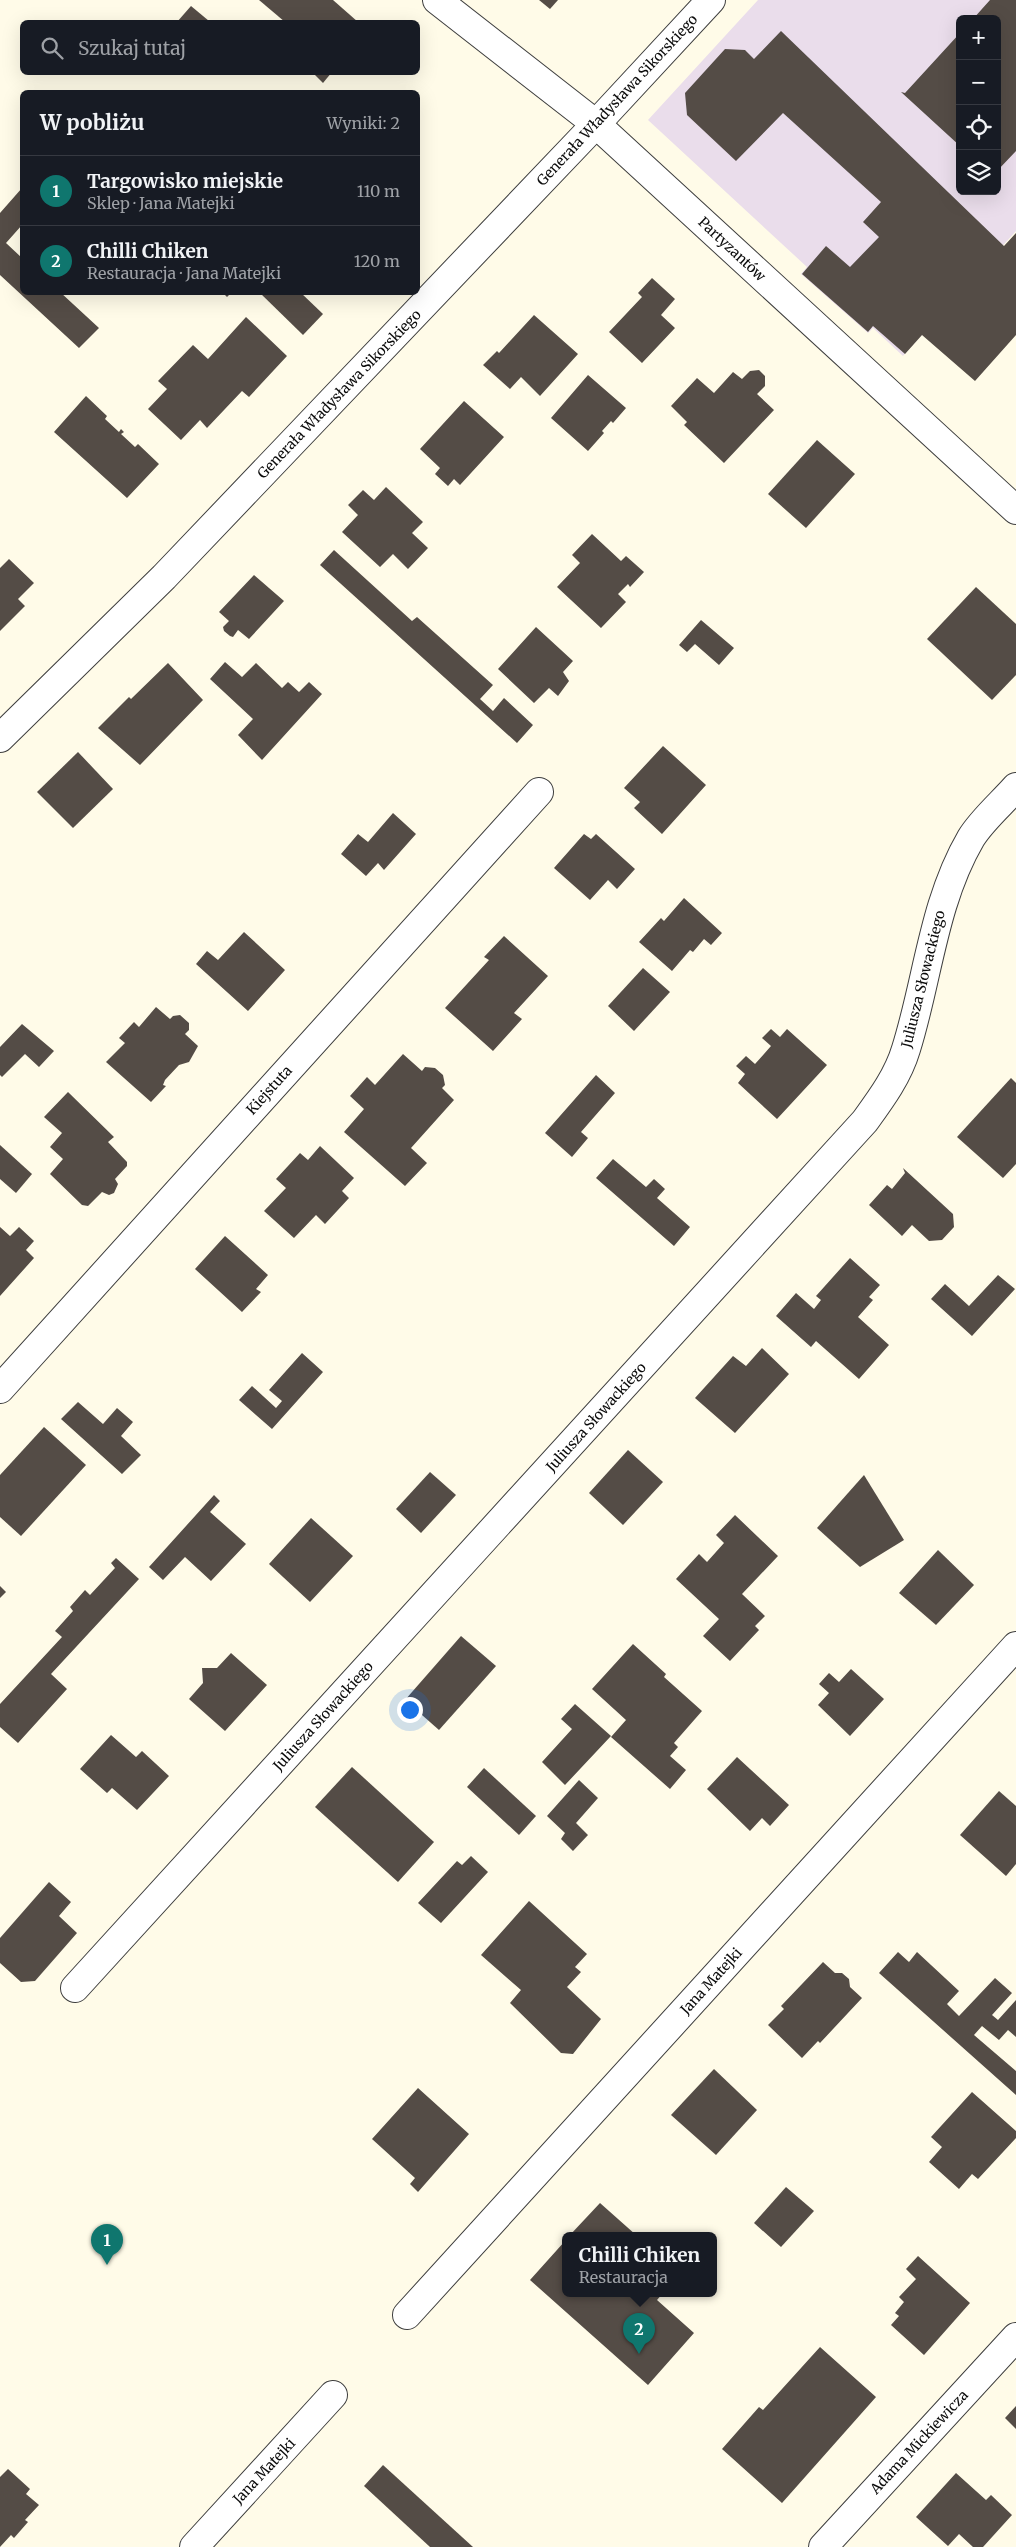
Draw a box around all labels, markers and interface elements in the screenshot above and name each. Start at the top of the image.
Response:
street label: Generała Władysława Sikorskiego [533,10,701,190]
map controls [956,15,1001,195]
button: + [956,15,1001,60]
search box [20,20,420,75]
icon: search [38,34,66,62]
text: Szukaj tutaj [78,36,186,60]
button: − [956,60,1001,105]
button: locate [956,105,1001,150]
text: W pobliżu [40,109,145,136]
text: Wyniki: 2 [327,113,400,133]
button: layers [956,150,1001,195]
text: Targowisko miejskie [87,169,283,193]
text: 1 [52,181,60,201]
text: 110 m [357,181,400,201]
text: Sklep · Jana Matejki [87,193,235,213]
street label: Partyzantów [694,213,770,285]
text: Chilli Chiken [87,239,209,263]
text: 2 [51,251,61,271]
text: 120 m [354,251,400,271]
text: Restauracja · Jana Matejki [87,263,281,283]
street label: Generała Władysława Sikorskiego [253,306,425,482]
street label: Juliusza Słowackiego [897,908,949,1051]
street label: Kiejstuta [242,1061,296,1118]
street label: Juliusza Słowackiego [541,1359,650,1476]
street label: Juliusza Słowackiego [268,1658,377,1775]
your location [397,1697,423,1723]
street label: Jana Matejki [676,1944,746,2019]
pin: 1 [91,2224,123,2265]
popup [562,2232,717,2297]
text: Chilli Chiken [579,2243,700,2267]
text: Restauracja [579,2267,668,2287]
pin: 2 [623,2313,655,2354]
street label: Adama Mickiewicza [865,2386,972,2498]
street label: Jana Matejki [228,2434,299,2508]

